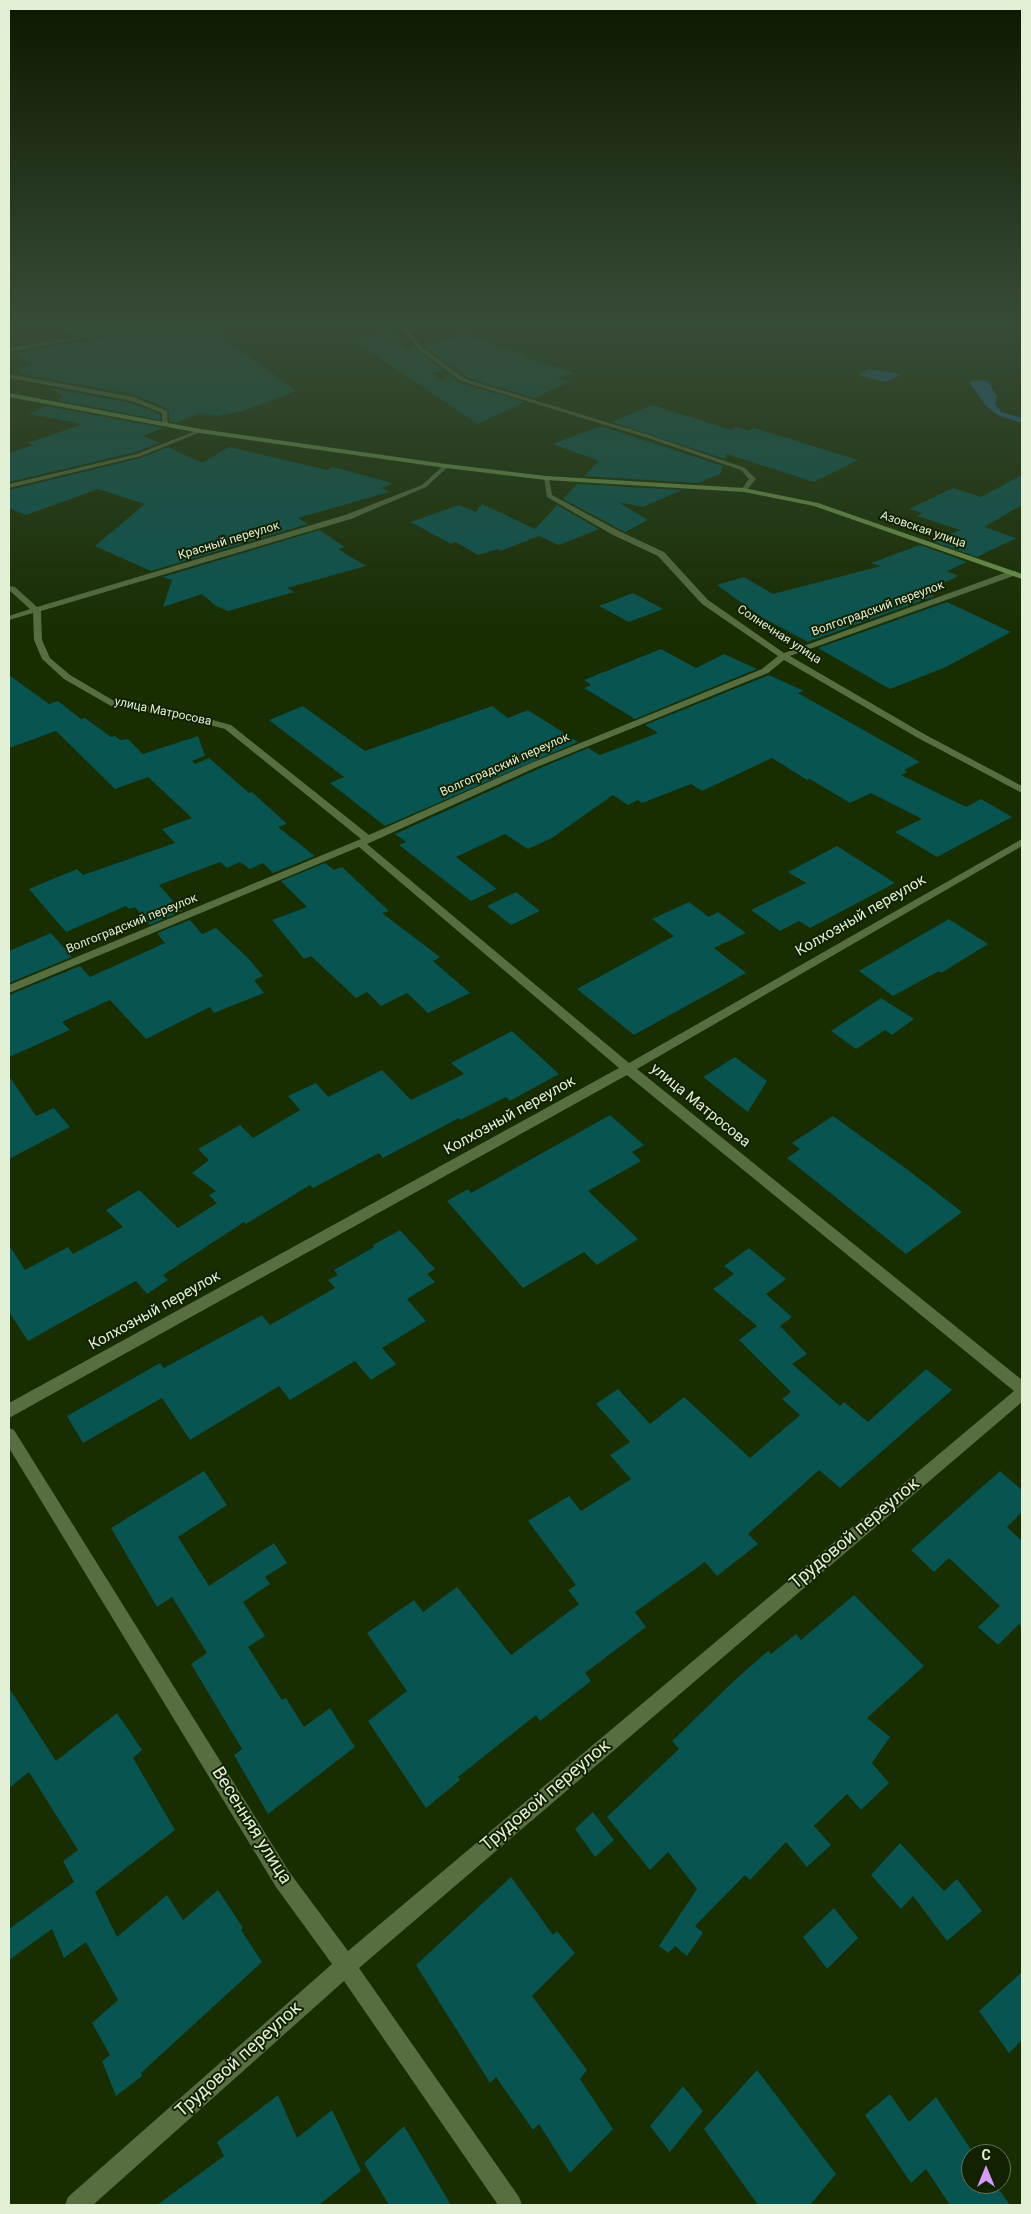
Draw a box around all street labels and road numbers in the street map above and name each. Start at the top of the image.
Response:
street label: Азовская улица [878,509,968,551]
street label: Красный переулок [177,519,281,563]
street label: Волгоградский переулок [810,578,946,640]
street label: Солнечная улица [734,602,824,668]
street label: улица Матросова [113,695,213,729]
street label: Волгоградский переулок [438,730,572,800]
street label: Колхозный переулок [793,871,929,961]
street label: Волгоградский переулок [64,891,200,957]
street label: улица Матросова [646,1060,754,1152]
street label: Колхозный переулок [441,1072,579,1160]
street label: Колхозный переулок [86,1267,224,1355]
street label: Трудовой переулок [786,1474,924,1594]
street label: Трудовой переулок [477,1736,615,1856]
street label: Весенняя улица [206,1763,296,1889]
street label: Трудовой переулок [171,1998,307,2122]

